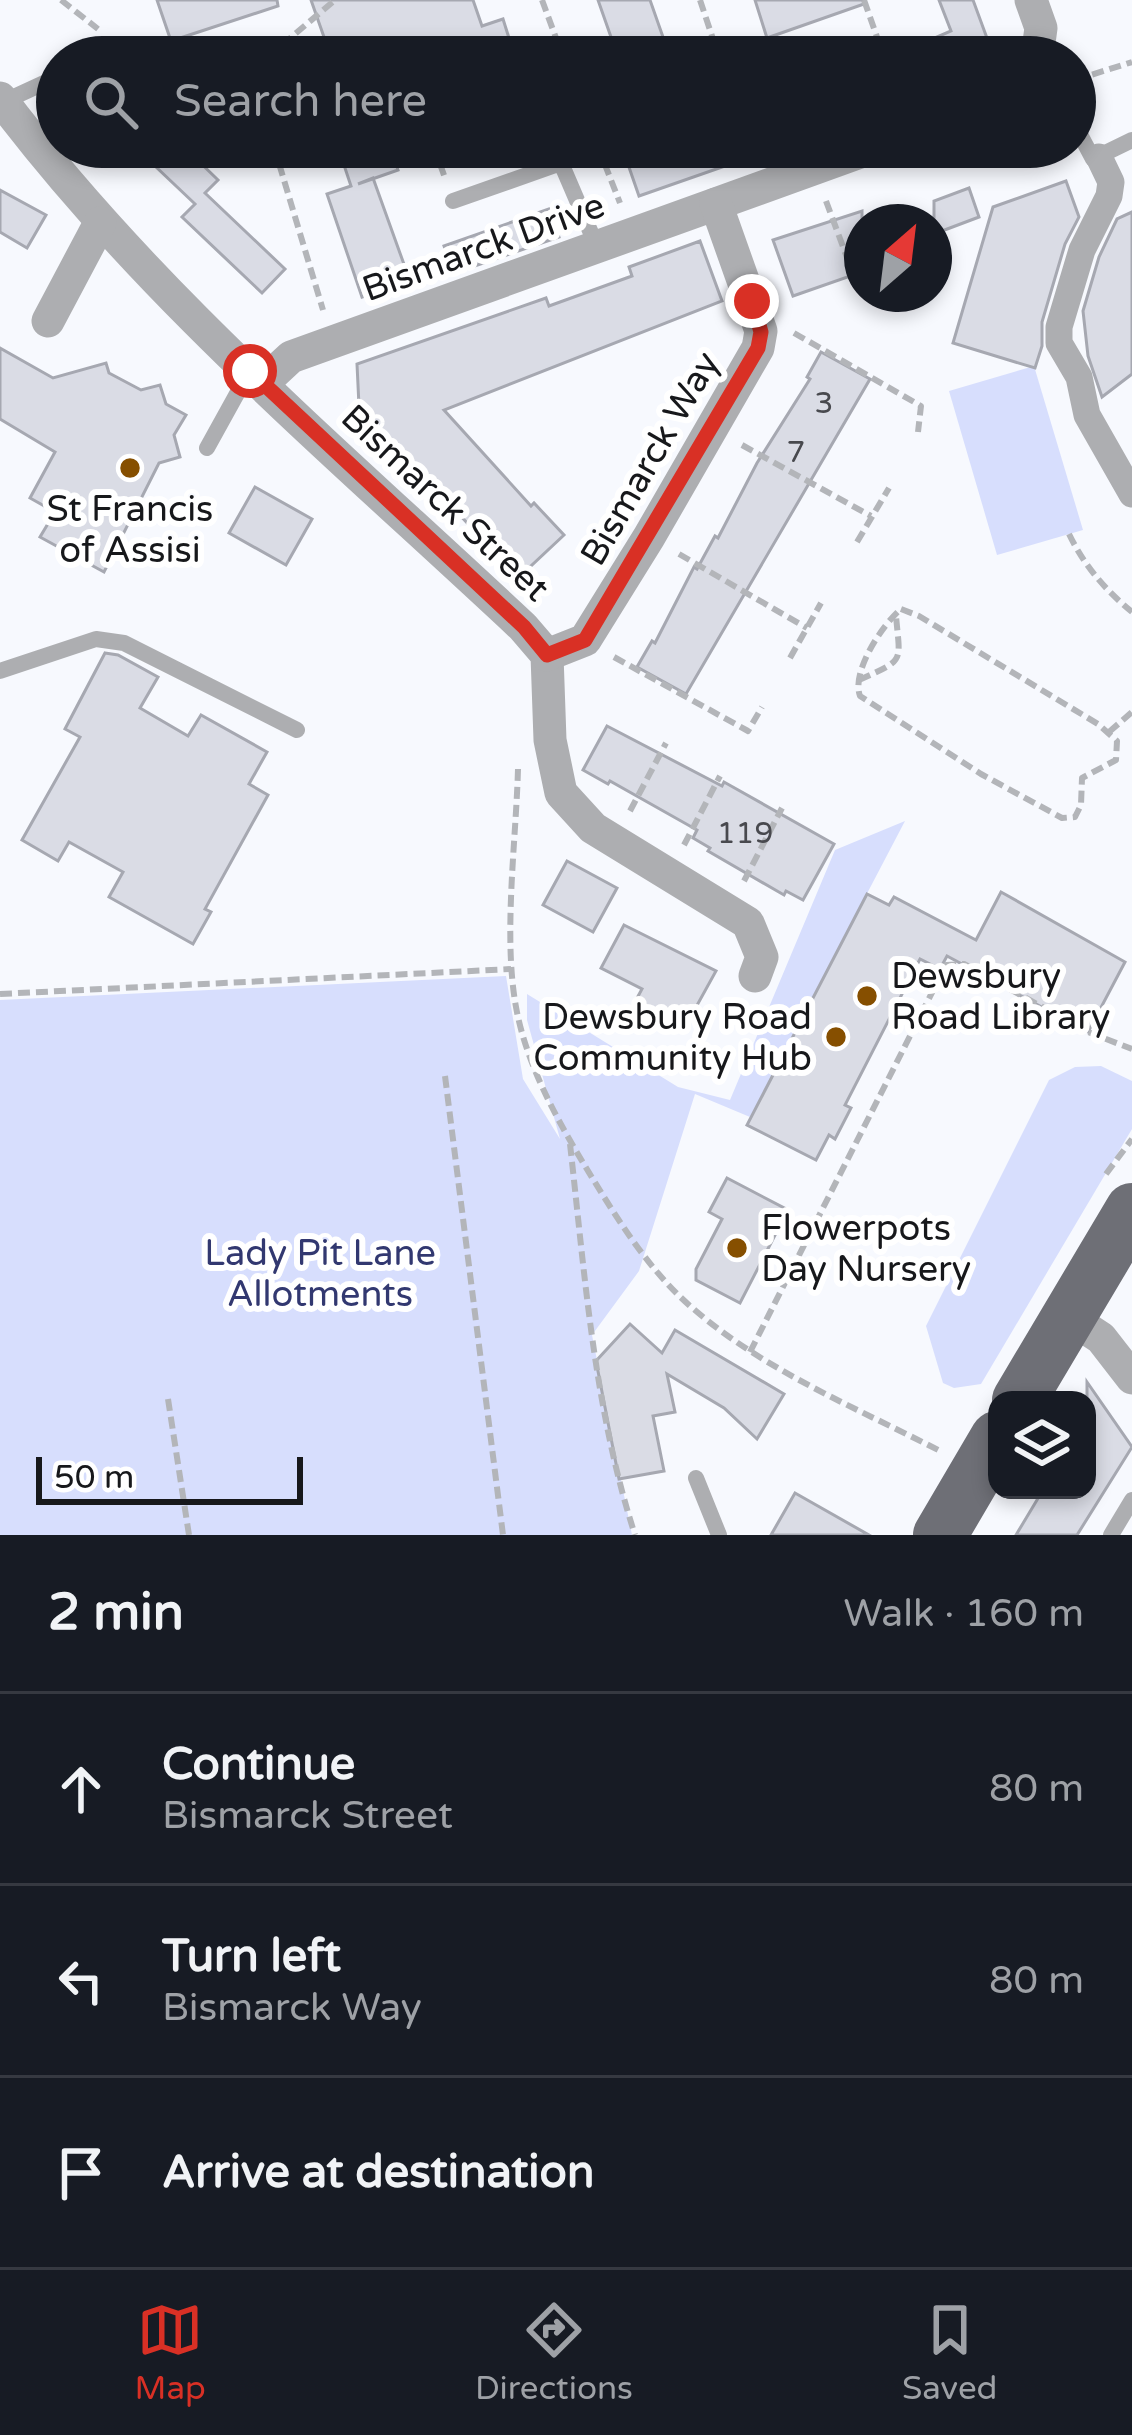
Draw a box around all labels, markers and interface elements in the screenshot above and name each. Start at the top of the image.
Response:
search box [36,36,1096,168]
icon: search [78,69,144,135]
text: Search here [174,75,427,129]
street label: Bismarck Drive [357,184,610,311]
north arrow [844,204,952,312]
route end [725,274,779,328]
route start [223,344,277,398]
street label: Bismarck Way [572,344,729,573]
house number: 3 [815,385,833,422]
street label: Bismarck Street [332,396,558,610]
house number: 7 [787,434,805,471]
marker: St Francis of Assisi [117,455,143,481]
place label: St Francis of Assisi [47,488,213,572]
house number: 119 [717,815,773,852]
place label: Dewsbury Road Library [891,955,1110,1039]
marker: Dewsbury Road Library [854,983,880,1009]
place label: Dewsbury Road Community Hub [533,996,812,1080]
marker: Dewsbury Road Community Hub [823,1024,849,1050]
place label: Flowerpots Day Nursery [761,1207,971,1291]
park label: Lady Pit Lane Allotments [204,1232,436,1316]
marker: Flowerpots Day Nursery [724,1235,750,1261]
map controls [988,1391,1096,1499]
button: layers [988,1391,1096,1499]
scale bar [36,1451,303,1504]
text: 50 m [54,1458,134,1497]
text: 2 min [48,1582,184,1644]
text: Walk · 160 m [843,1590,1084,1637]
text: Continue [162,1738,355,1792]
icon: ahead [48,1756,114,1822]
text: 80 m [989,1765,1084,1812]
text: Bismarck Street [162,1792,453,1839]
text: Turn left [162,1930,341,1984]
icon: left [48,1948,114,2014]
text: 80 m [989,1957,1084,2004]
text: Bismarck Way [162,1984,422,2031]
icon: arrive [48,2140,114,2206]
text: Arrive at destination [162,2146,594,2200]
tab: Map [135,2297,206,2408]
tab: Directions [475,2297,633,2408]
tab: Saved [902,2297,997,2408]

